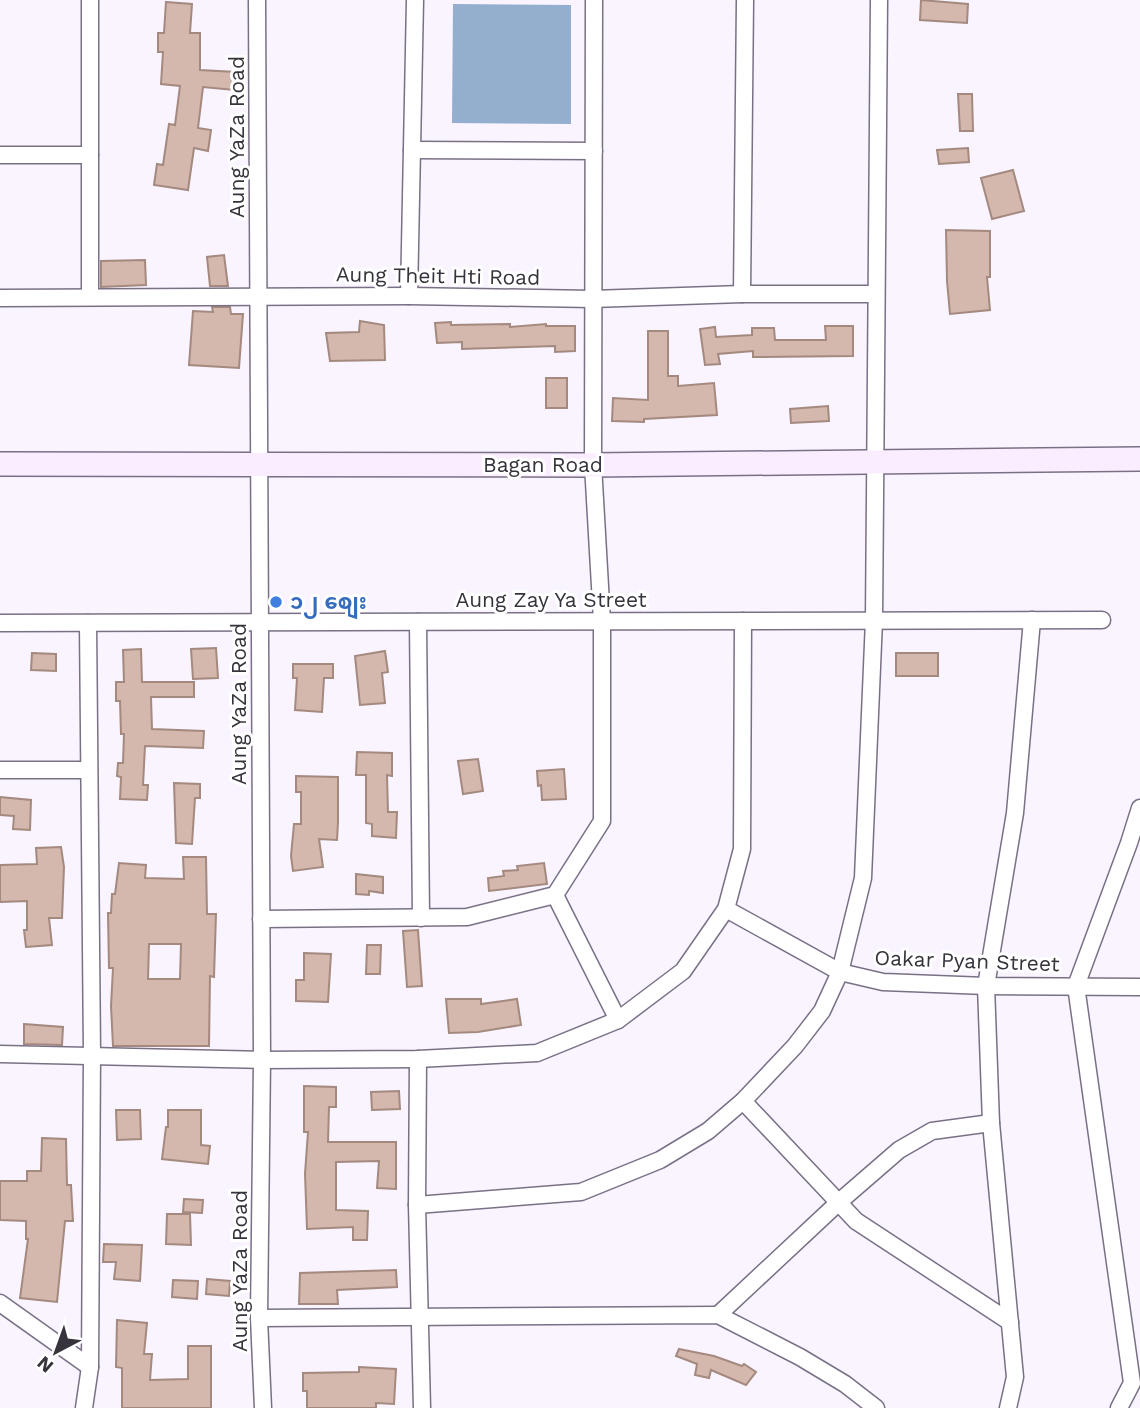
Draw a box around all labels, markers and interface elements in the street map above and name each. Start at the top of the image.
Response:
street label: Aung YaZa Road [224,56,249,218]
street label: Aung Theit Hti Road [336,261,540,290]
street label: Bagan Road [483,452,603,477]
street label: Aung Zay Ya Street [455,587,647,612]
place label: ၁၂ စျေး [290,589,367,620]
marker: ၁၂ စျေး [268,594,284,610]
street label: Aung YaZa Road [226,623,251,785]
street label: Oakar Pyan Street [874,945,1060,976]
street label: Aung YaZa Road [227,1190,252,1352]
north arrow [21,1317,91,1387]
text: N [32,1351,58,1378]

